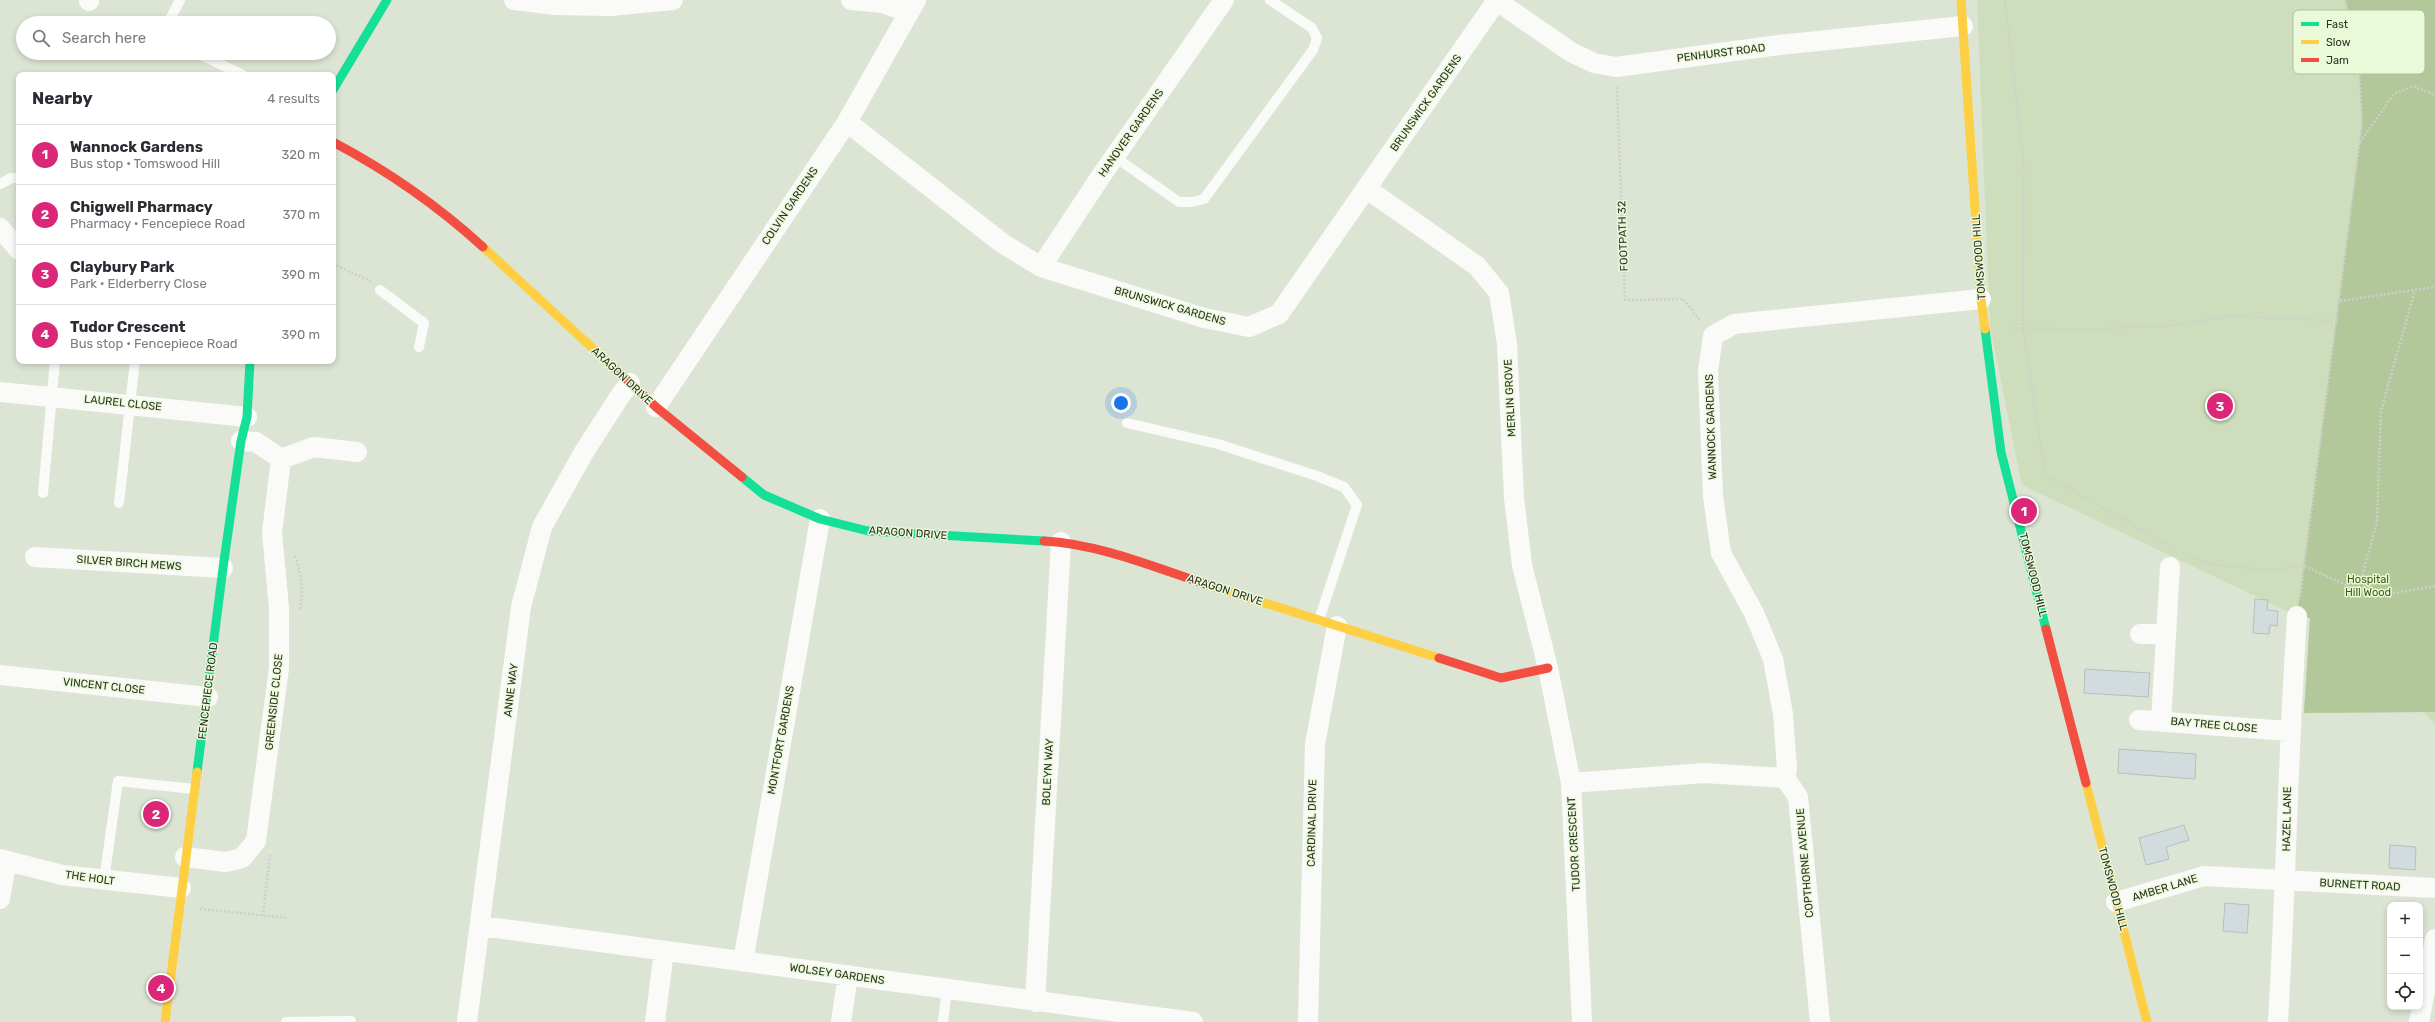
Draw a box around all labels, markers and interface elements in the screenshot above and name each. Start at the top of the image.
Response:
legend [2293,10,2425,74]
search box [16,16,336,60]
text: Fast [2326,18,2349,31]
icon: search [30,27,52,49]
text: Search here [62,29,146,47]
text: Slow [2326,36,2351,49]
street label: PENHURST ROAD [1676,41,1766,65]
street label: BRUNSWICK GARDENS [1388,52,1465,154]
text: Jam [2326,54,2349,67]
street label: HANOVER GARDENS [1096,86,1166,180]
text: Nearby [32,88,93,108]
text: 4 results [267,91,320,106]
text: Wannock Gardens [70,138,203,156]
text: 1 [42,147,48,162]
text: 320 m [282,147,320,162]
text: Bus stop · Tomswood Hill [70,156,220,171]
street label: COLVIN GARDENS [759,164,821,247]
text: Chigwell Pharmacy [70,198,213,216]
street label: FOOTPATH 32 [1615,200,1631,272]
text: 2 [41,207,49,222]
text: 370 m [283,207,320,222]
street label: TOMSWOOD HILL [1970,214,1988,300]
text: Pharmacy · Fencepiece Road [70,216,245,231]
text: Claybury Park [70,258,174,276]
text: 3 [41,267,49,282]
text: 390 m [281,267,320,282]
text: Park · Elderberry Close [70,276,207,291]
street label: BRUNSWICK GARDENS [1113,284,1228,328]
text: Tudor Crescent [70,318,185,336]
text: 4 [41,327,49,342]
text: 390 m [281,327,320,342]
text: Bus stop · Fencepiece Road [70,336,238,351]
street label: ARAGON DRIVE [589,344,655,408]
street label: MERLIN GROVE [1501,358,1519,437]
street label: WANNOCK GARDENS [1703,374,1719,480]
pin: 3 [2207,391,2233,421]
street label: LAUREL CLOSE [84,392,163,414]
your location [1111,393,1131,413]
pin: 1 [2011,496,2037,526]
street label: ARAGON DRIVE [868,524,948,542]
street label: TOMSWOOD HILL [2016,532,2050,618]
street label: SILVER BIRCH MEWS [76,553,182,573]
street label: ARAGON DRIVE [1186,572,1265,608]
park label: Hospital Hill Wood [2345,573,2391,599]
street label: FENCEPIECE ROAD [196,642,220,740]
street label: GREENSIDE CLOSE [262,653,286,751]
street label: ANNE WAY [501,662,521,718]
street label: VINCENT CLOSE [62,675,146,697]
street label: MONTFORT GARDENS [765,684,797,796]
street label: BAY TREE CLOSE [2170,715,2258,735]
street label: BOLEYN WAY [1040,738,1056,806]
street label: CARDINAL DRIVE [1305,779,1319,867]
street label: HAZEL LANE [2280,786,2294,852]
street label: TUDOR CRESCENT [1565,796,1583,892]
pin: 2 [143,799,169,829]
street label: COPTHORNE AVENUE [1794,807,1816,918]
street label: TOMSWOOD HILL [2096,846,2130,932]
street label: THE HOLT [64,868,116,888]
street label: AMBER LANE [2131,872,2200,904]
street label: BURNETT ROAD [2319,876,2401,894]
map controls [2387,902,2423,1010]
button: + [2387,902,2423,938]
button: − [2387,938,2423,974]
street label: WOLSEY GARDENS [789,961,886,987]
pin: 4 [148,973,174,1003]
button: locate [2387,974,2423,1010]

